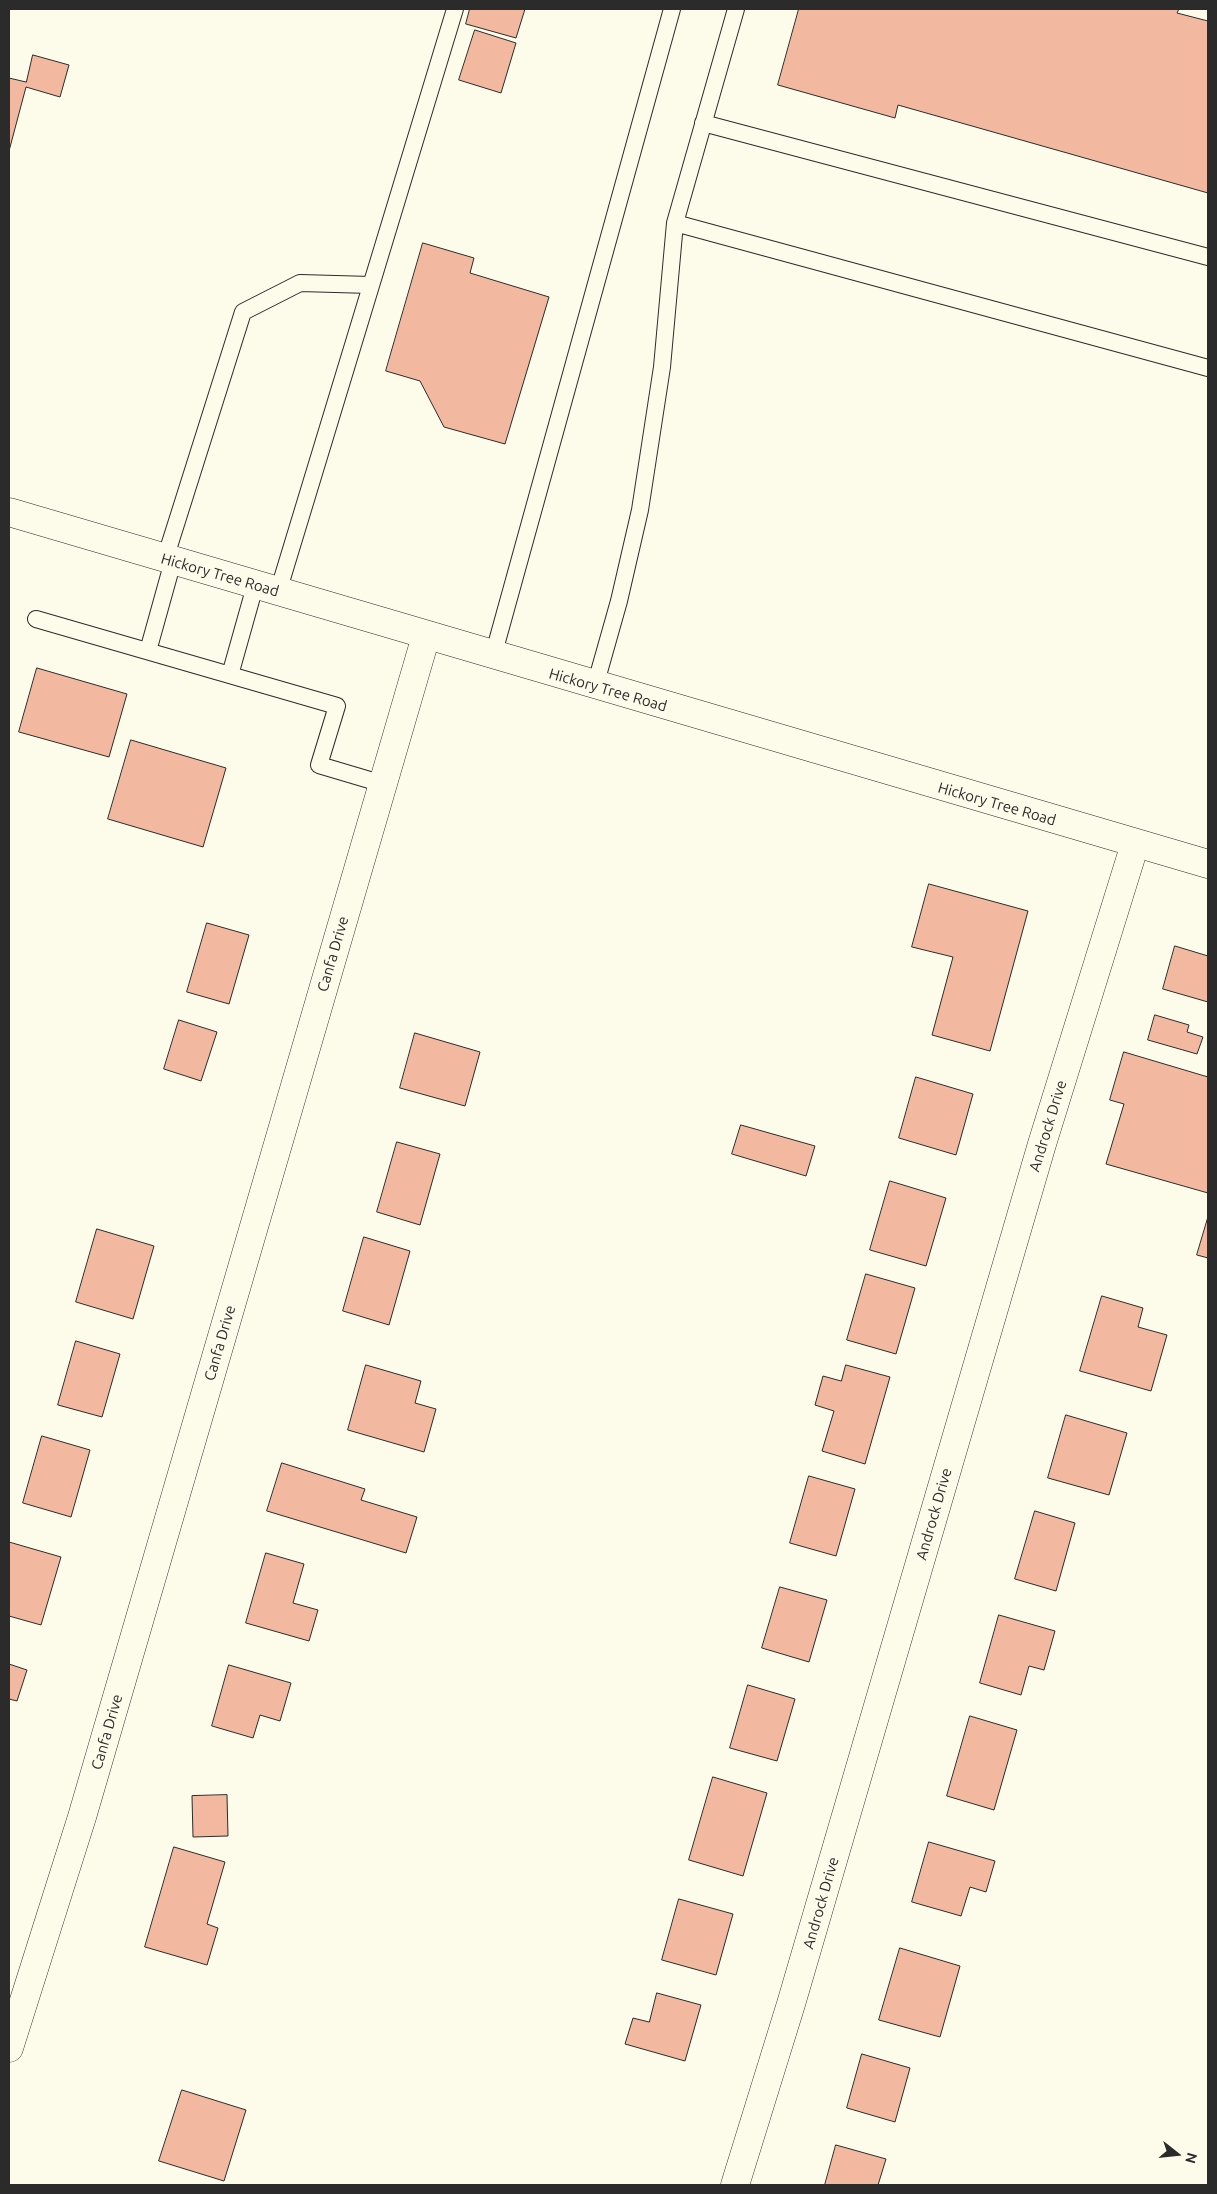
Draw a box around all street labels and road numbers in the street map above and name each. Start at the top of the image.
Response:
street label: Hickory Tree Road [159,550,281,600]
street label: Hickory Tree Road [547,665,669,715]
street label: Hickory Tree Road [936,779,1058,829]
street label: Canfa Drive [314,914,352,994]
street label: Androck Drive [1026,1078,1070,1174]
street label: Canfa Drive [201,1303,239,1383]
street label: Androck Drive [912,1466,956,1562]
street label: Canfa Drive [88,1692,126,1772]
street label: Androck Drive [799,1855,843,1951]

